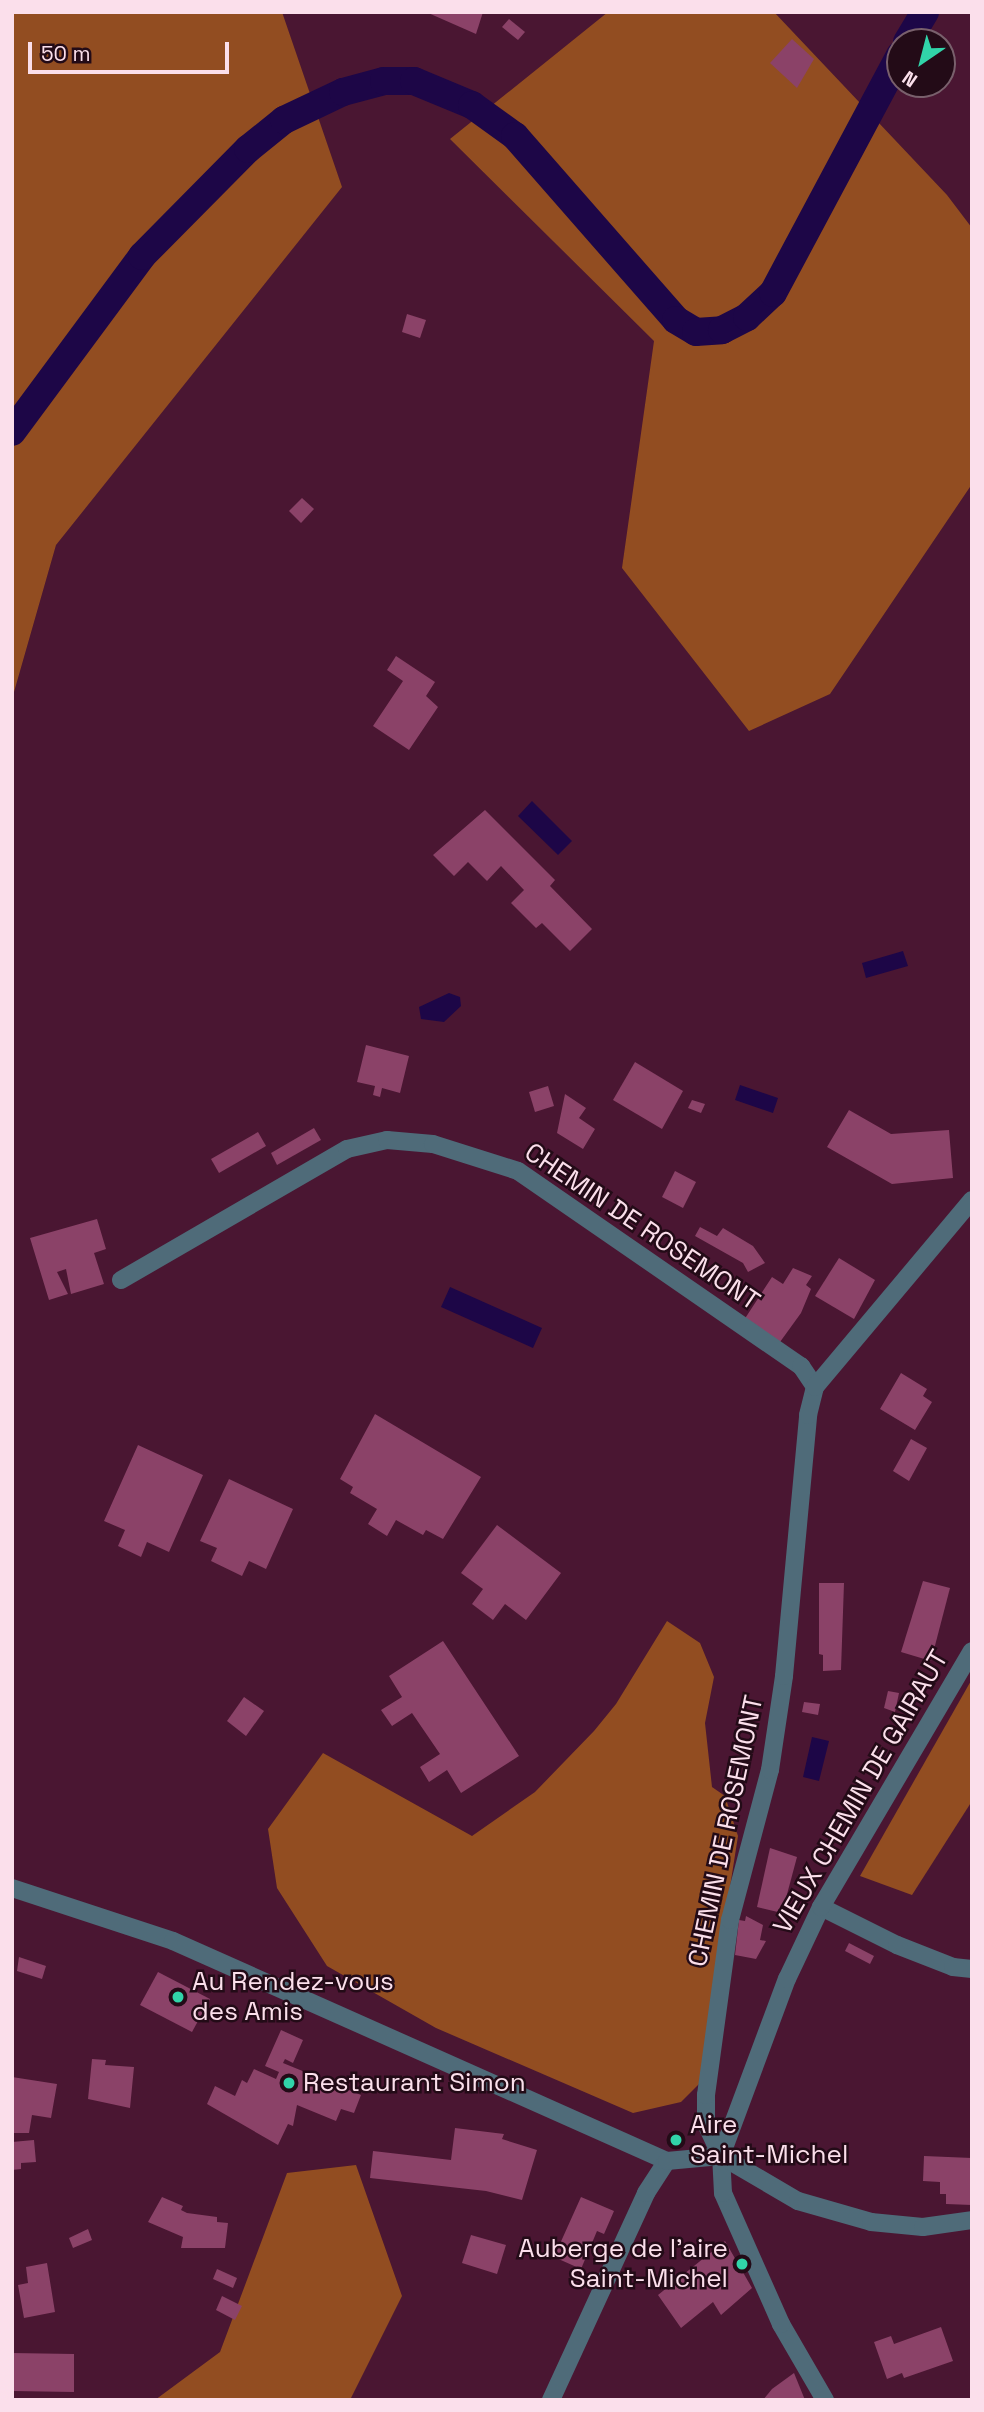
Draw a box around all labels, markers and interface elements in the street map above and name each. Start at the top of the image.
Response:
scale bar [32,28,233,72]
north arrow [886,28,956,98]
text: 50 m [41,40,91,67]
text: N [897,65,922,93]
street label: CHEMIN DE ROSEMONT [519,1137,765,1317]
street label: VIEUX CHEMIN DE GAIRAUT [767,1645,955,1939]
street label: CHEMIN DE ROSEMONT [682,1693,770,1969]
place label: Au Rendez-vous des Amis [192,1966,394,2028]
marker: Au Rendez-vous des Amis [170,1989,186,2005]
place label: Restaurant Simon [303,2067,526,2099]
marker: Restaurant Simon [281,2075,297,2091]
place label: Aire Saint-Michel [690,2109,848,2170]
marker: Aire Saint-Michel [668,2132,684,2148]
place label: Auberge de l'aire Saint-Michel [518,2233,728,2294]
marker: Auberge de l'aire Saint-Michel [734,2256,750,2272]

